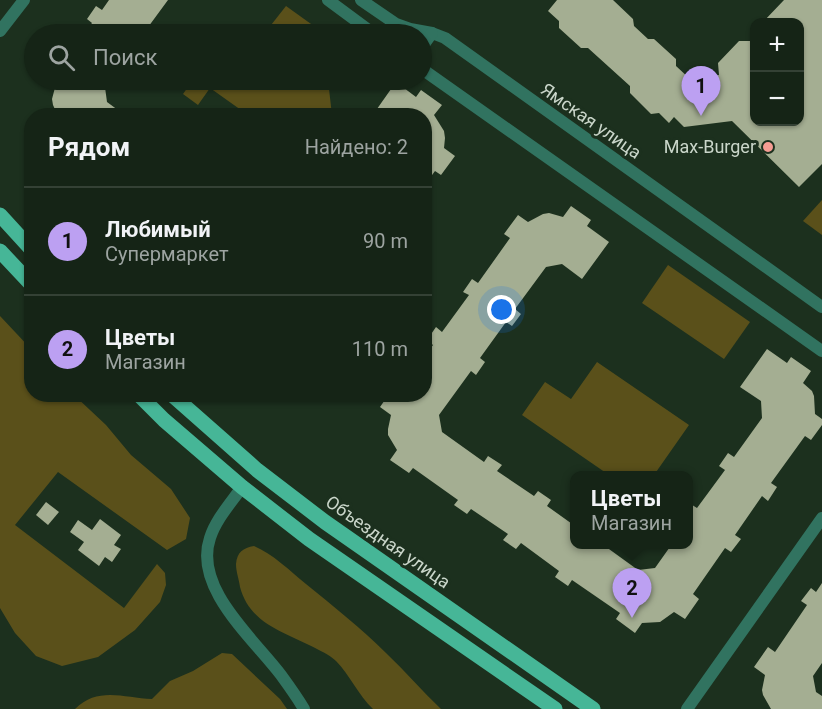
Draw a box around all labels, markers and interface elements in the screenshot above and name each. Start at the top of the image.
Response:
map controls [750,18,804,126]
button: + [750,18,804,72]
search box [24,24,432,90]
icon: search [45,41,78,74]
text: Поиск [93,45,157,70]
pin: 1 [682,66,720,116]
button: − [750,72,804,126]
street label: Ямская улица [537,78,645,163]
text: Рядом [48,132,130,162]
text: Найдено: 2 [305,135,408,159]
place label: Max-Burger [664,136,756,157]
marker: Max-Burger [761,140,775,154]
text: Любимый [105,217,211,242]
text: 1 [62,229,73,253]
text: 90 m [363,229,408,253]
text: Супермаркет [105,242,229,266]
your location [487,295,516,324]
text: Цветы [105,325,175,350]
text: 2 [62,337,73,361]
text: 110 m [352,337,408,361]
text: Магазин [105,350,186,374]
popup [570,471,693,549]
text: Цветы [591,486,661,511]
street label: Объездная улица [322,491,455,592]
text: Магазин [591,511,672,535]
pin: 2 [612,568,652,618]

